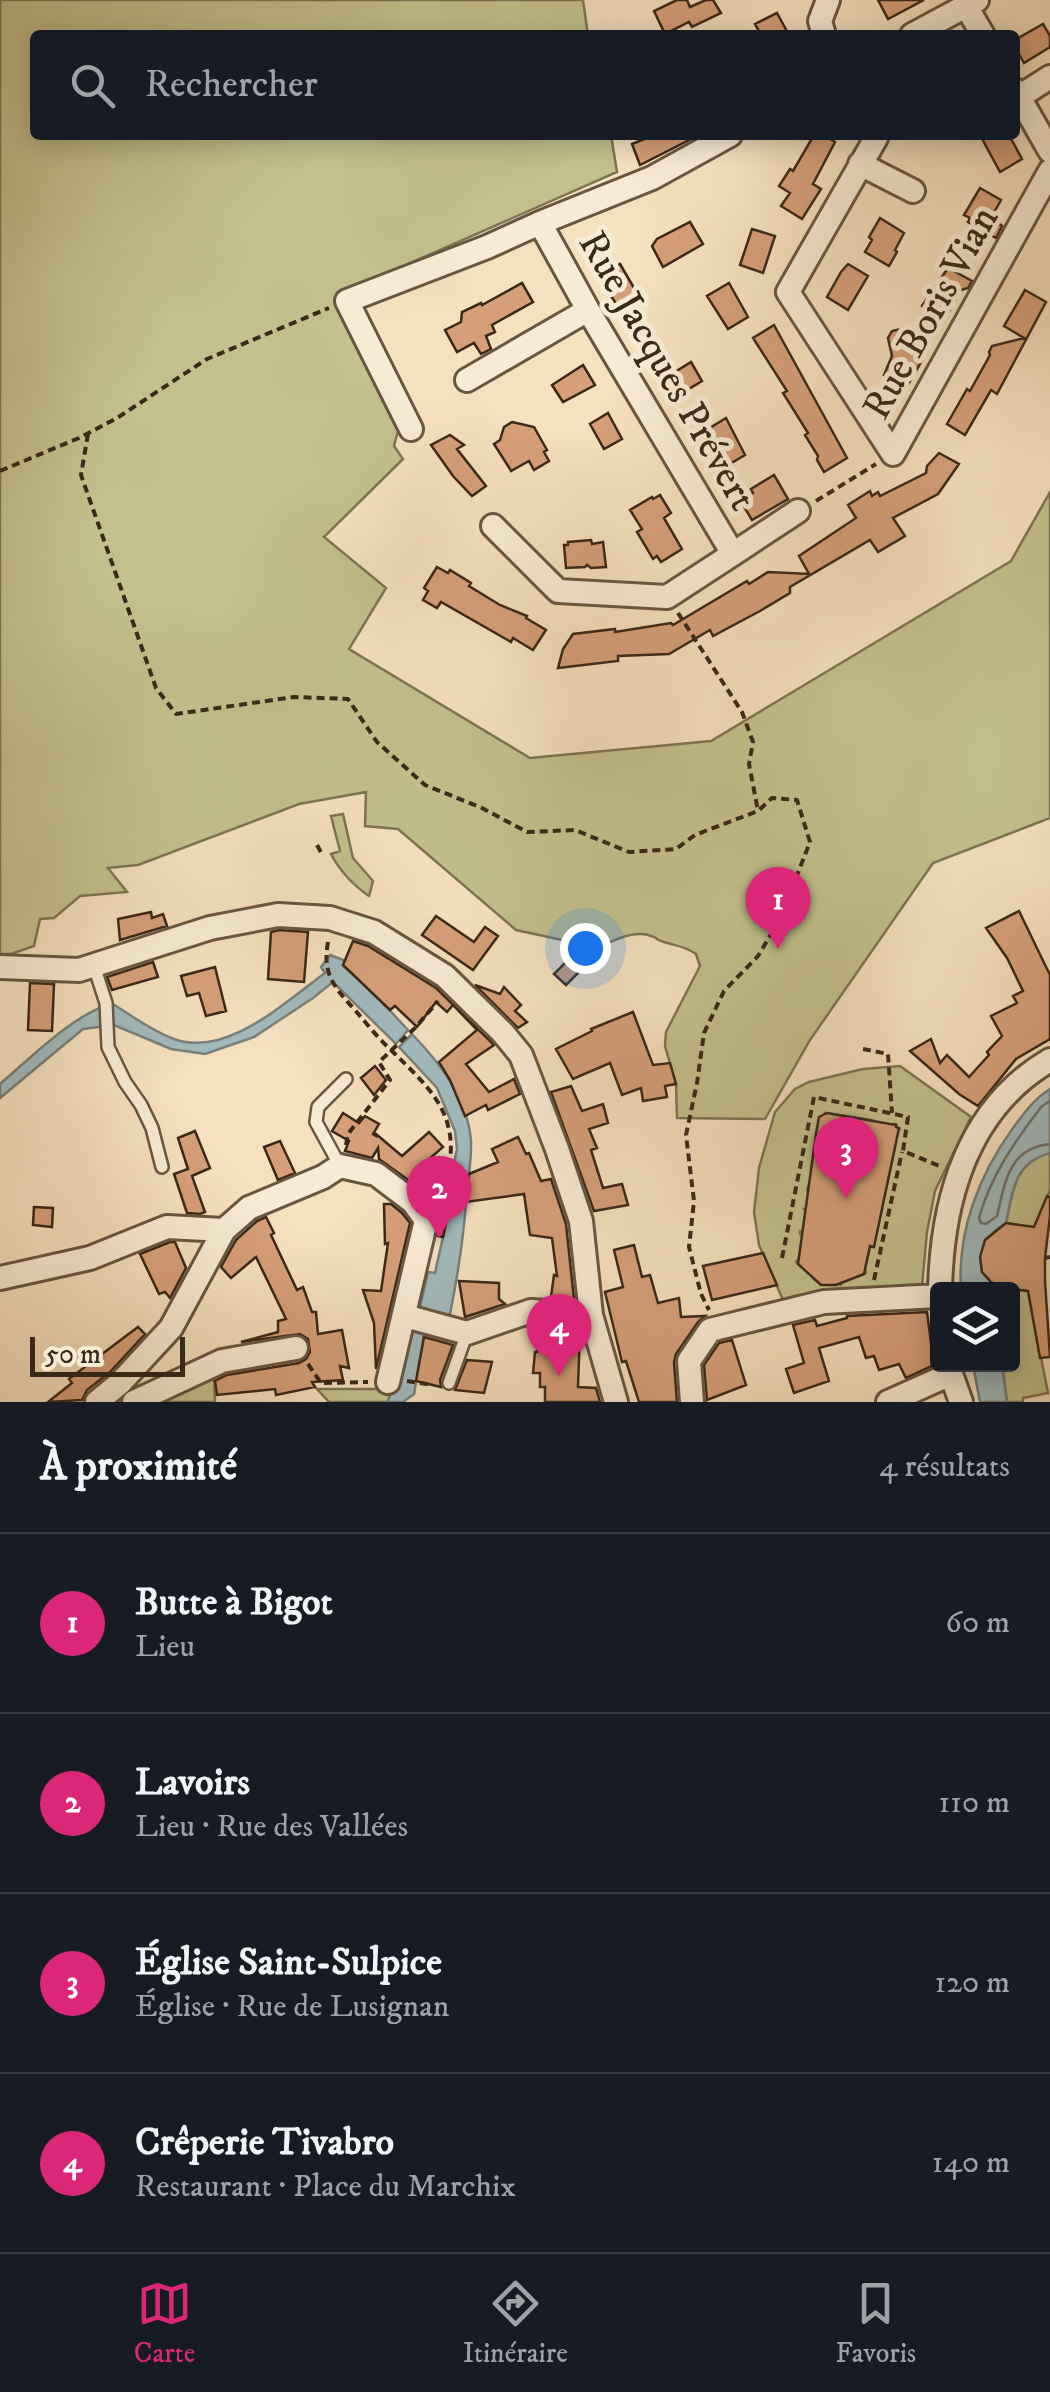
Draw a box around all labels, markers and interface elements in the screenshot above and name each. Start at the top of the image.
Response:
search box [30,30,1020,140]
icon: search [65,58,120,113]
text: Rechercher [145,61,318,109]
street label: Rue Boris Vian [853,198,1011,429]
street label: Rue Jacques Prévert [566,223,767,520]
pin: 1 [746,866,810,949]
your location [560,923,611,974]
pin: 3 [814,1116,878,1199]
pin: 2 [406,1156,472,1238]
map controls [930,1282,1020,1372]
button: layers [930,1282,1020,1372]
pin: 4 [526,1294,592,1376]
scale bar [30,1332,185,1376]
text: 50 m [45,1337,101,1372]
text: À proximité [40,1441,237,1493]
text: 4 résultats [879,1447,1010,1487]
text: Butte à Bigot [135,1579,333,1627]
text: 1 [67,1603,78,1643]
text: 60 m [945,1603,1010,1643]
text: Lieu [135,1627,195,1667]
text: Lavoirs [135,1759,250,1807]
text: 2 [65,1783,80,1823]
text: 110 m [938,1783,1010,1823]
text: Lieu · Rue des Vallées [135,1807,408,1847]
text: Église Saint-Sulpice [135,1939,442,1987]
text: 3 [67,1963,78,2003]
text: 120 m [934,1963,1010,2003]
text: Église · Rue de Lusignan [135,1987,449,2027]
text: Crêperie Tivabro [135,2119,394,2167]
text: 4 [63,2143,82,2183]
text: 140 m [932,2143,1010,2183]
text: Restaurant · Place du Marchix [135,2167,516,2207]
tab: Carte [134,2276,195,2371]
tab: Itinéraire [463,2276,568,2371]
tab: Favoris [835,2276,916,2371]

